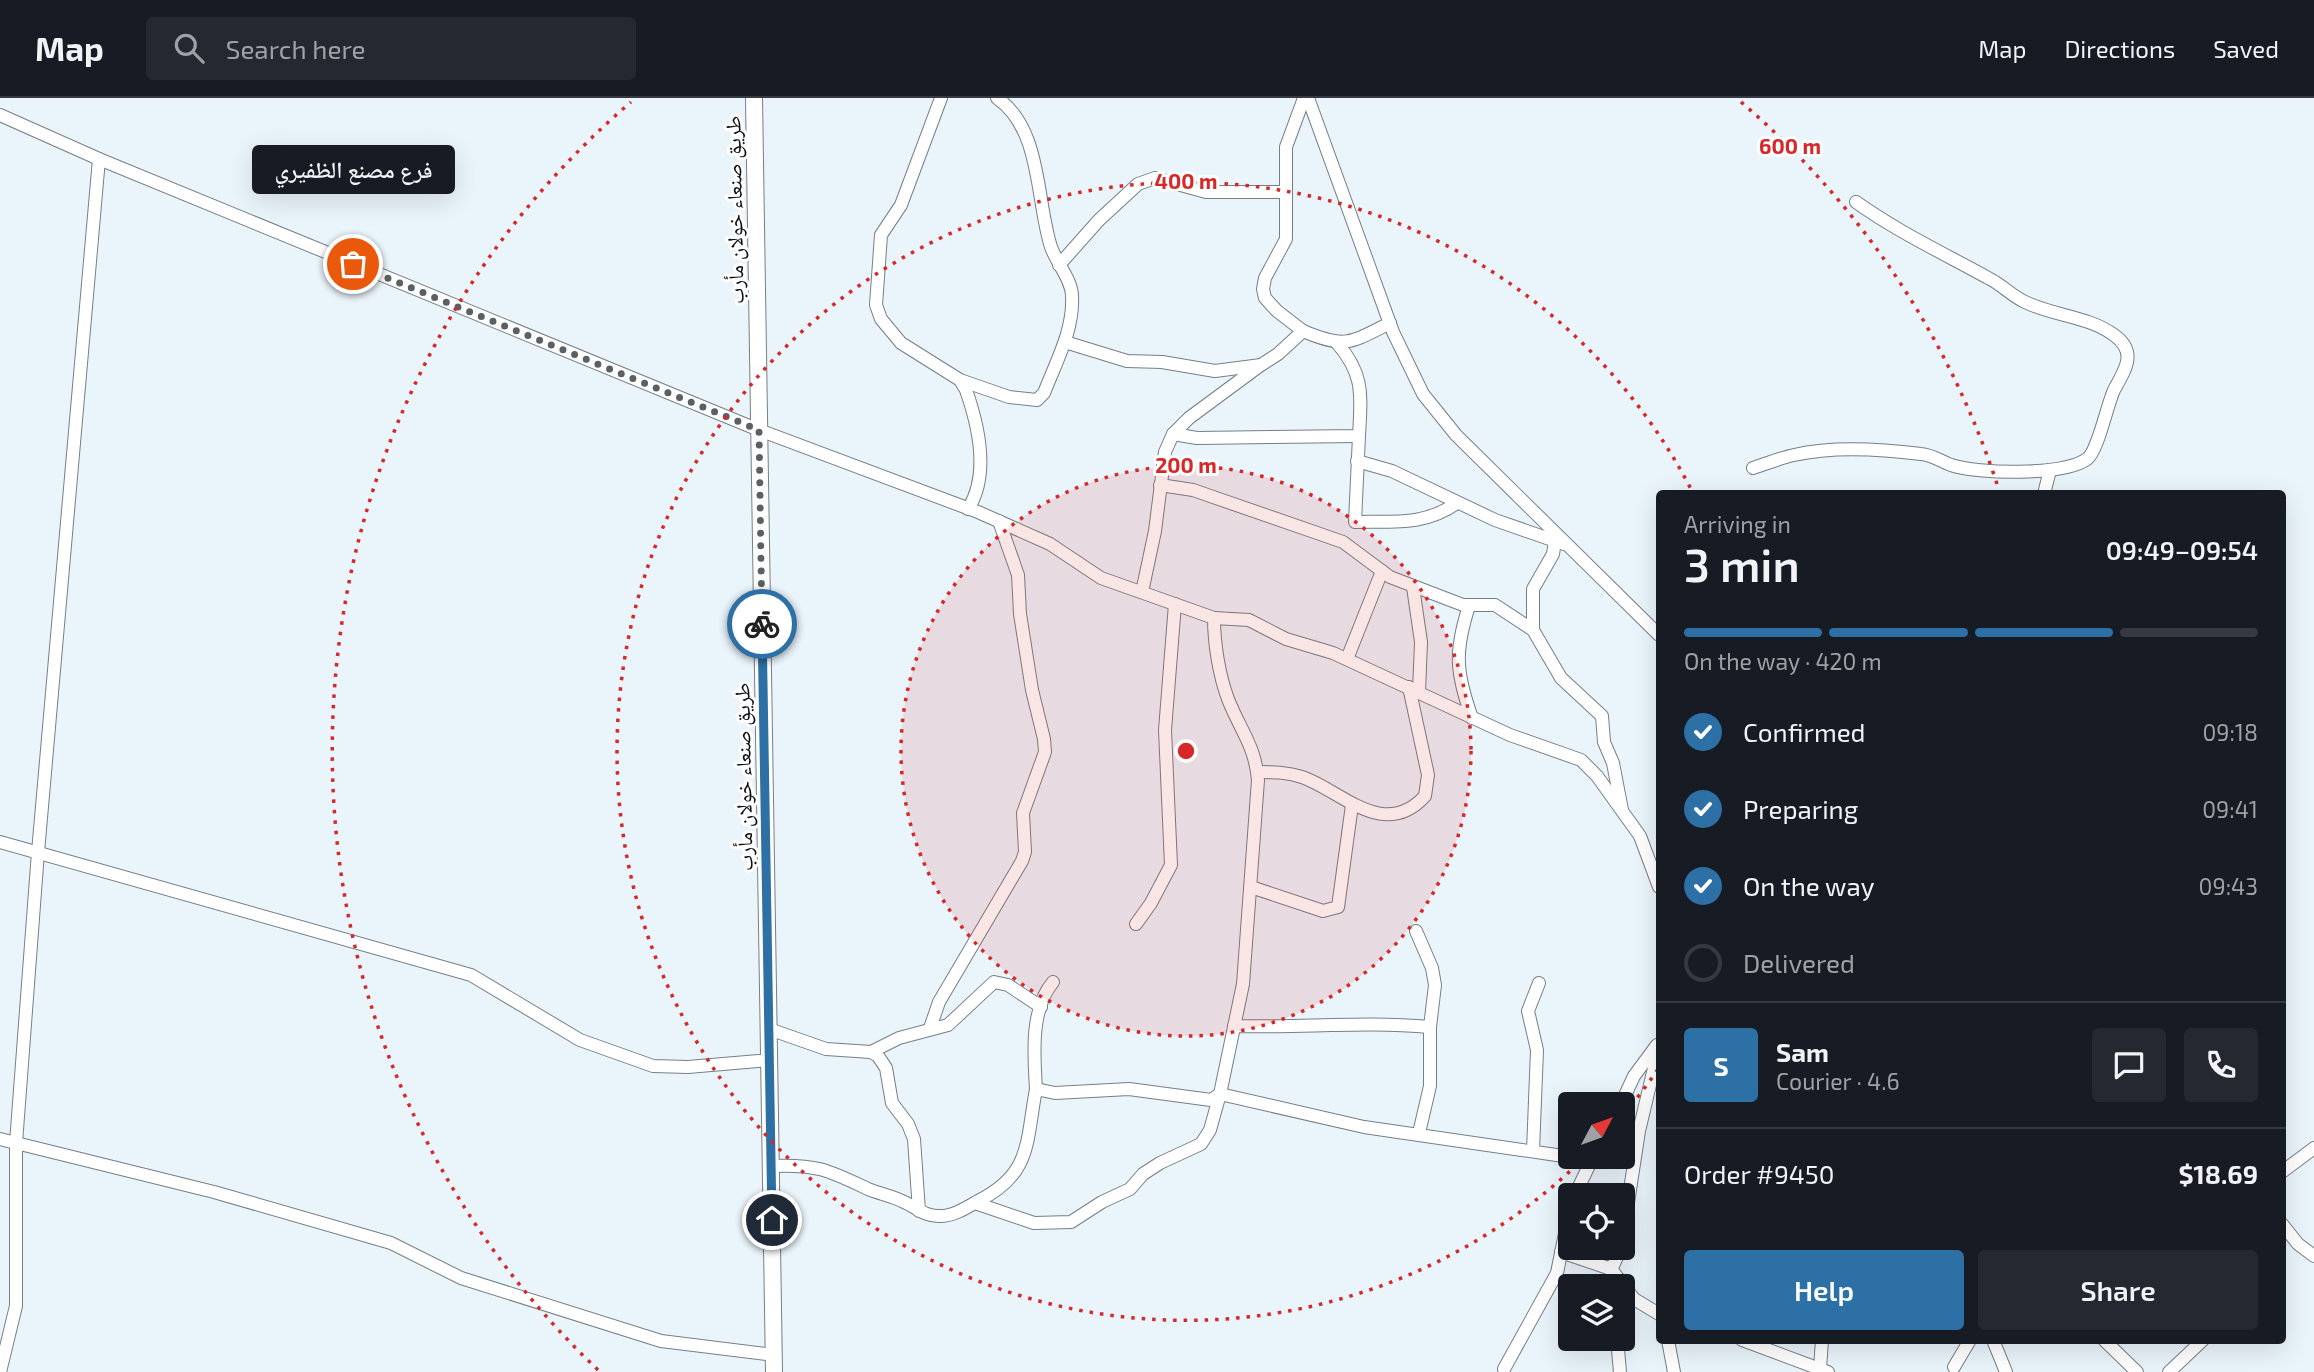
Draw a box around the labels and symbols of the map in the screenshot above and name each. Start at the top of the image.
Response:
street label: طريق صنعاء خولان مأرب [719,116,750,304]
text: 600 m [1759,133,1821,158]
callout: فرع مصنع الظفيري [252,145,454,194]
text: 400 m [1155,168,1217,193]
pin [323,234,383,294]
text: 200 m [1155,452,1217,477]
courier [727,589,797,659]
street label: طريق صنعاء خولان مأرب [728,683,759,871]
centre of rings [1174,739,1198,763]
north arrow [1558,1092,1634,1169]
pin [742,1190,802,1250]

